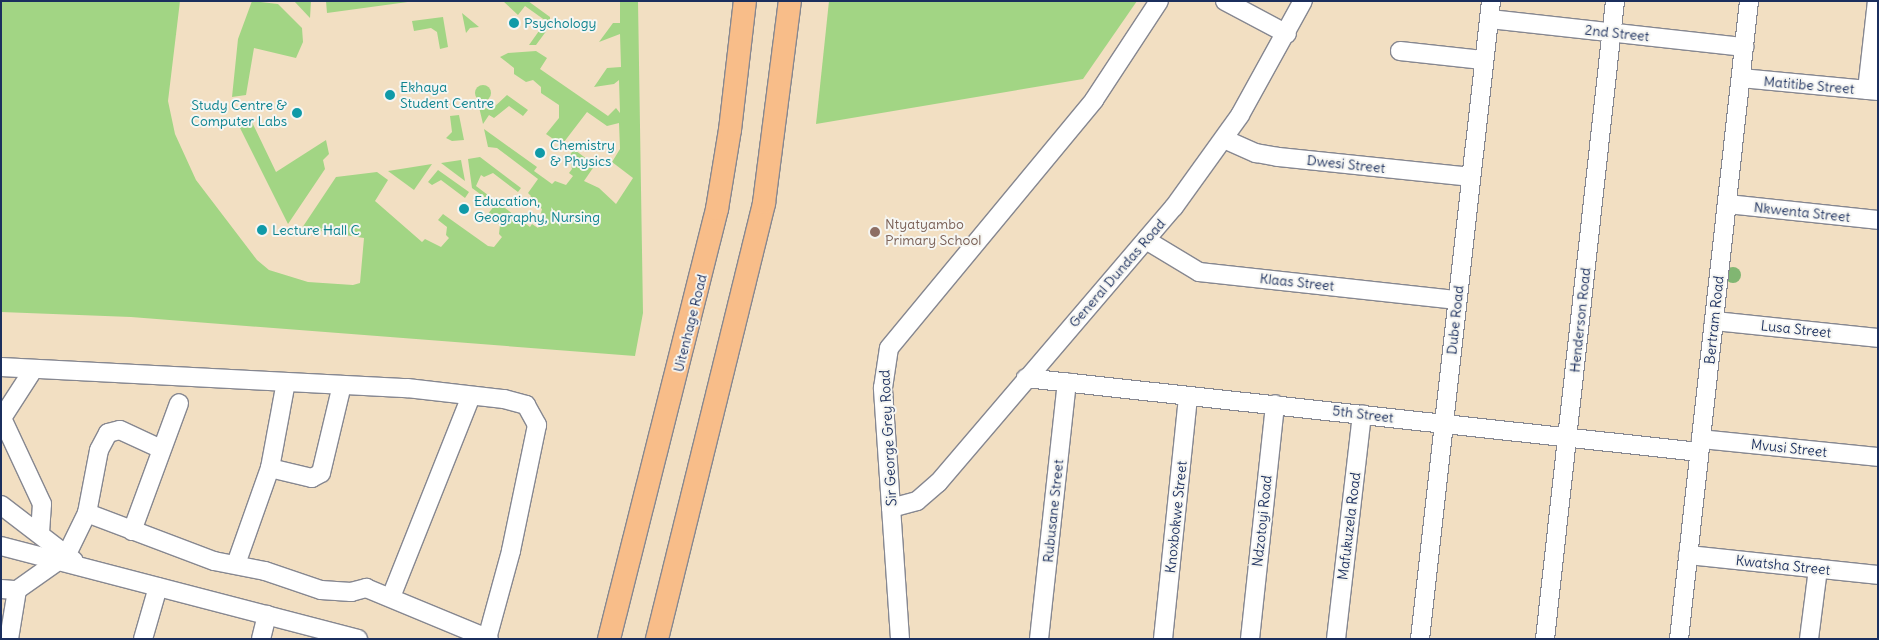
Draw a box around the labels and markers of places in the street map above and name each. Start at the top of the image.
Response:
place label: Psychology [524,15,596,31]
marker: Psychology [508,17,520,29]
place label: Ekhaya Student Centre [400,79,494,111]
marker: Ekhaya Student Centre [384,89,396,101]
place label: Study Centre & Computer Labs [191,97,287,130]
marker: Study Centre & Computer Labs [291,107,303,119]
place label: Chemistry & Physics [550,137,615,170]
marker: Chemistry & Physics [534,147,546,159]
place label: Education, Geography, Nursing [474,193,600,226]
marker: Education, Geography, Nursing [458,203,470,215]
place label: Ntyatyambo Primary School [885,216,981,248]
place label: Lecture Hall C [272,222,360,238]
marker: Lecture Hall C [256,224,268,236]
marker: Ntyatyambo Primary School [869,226,881,238]

